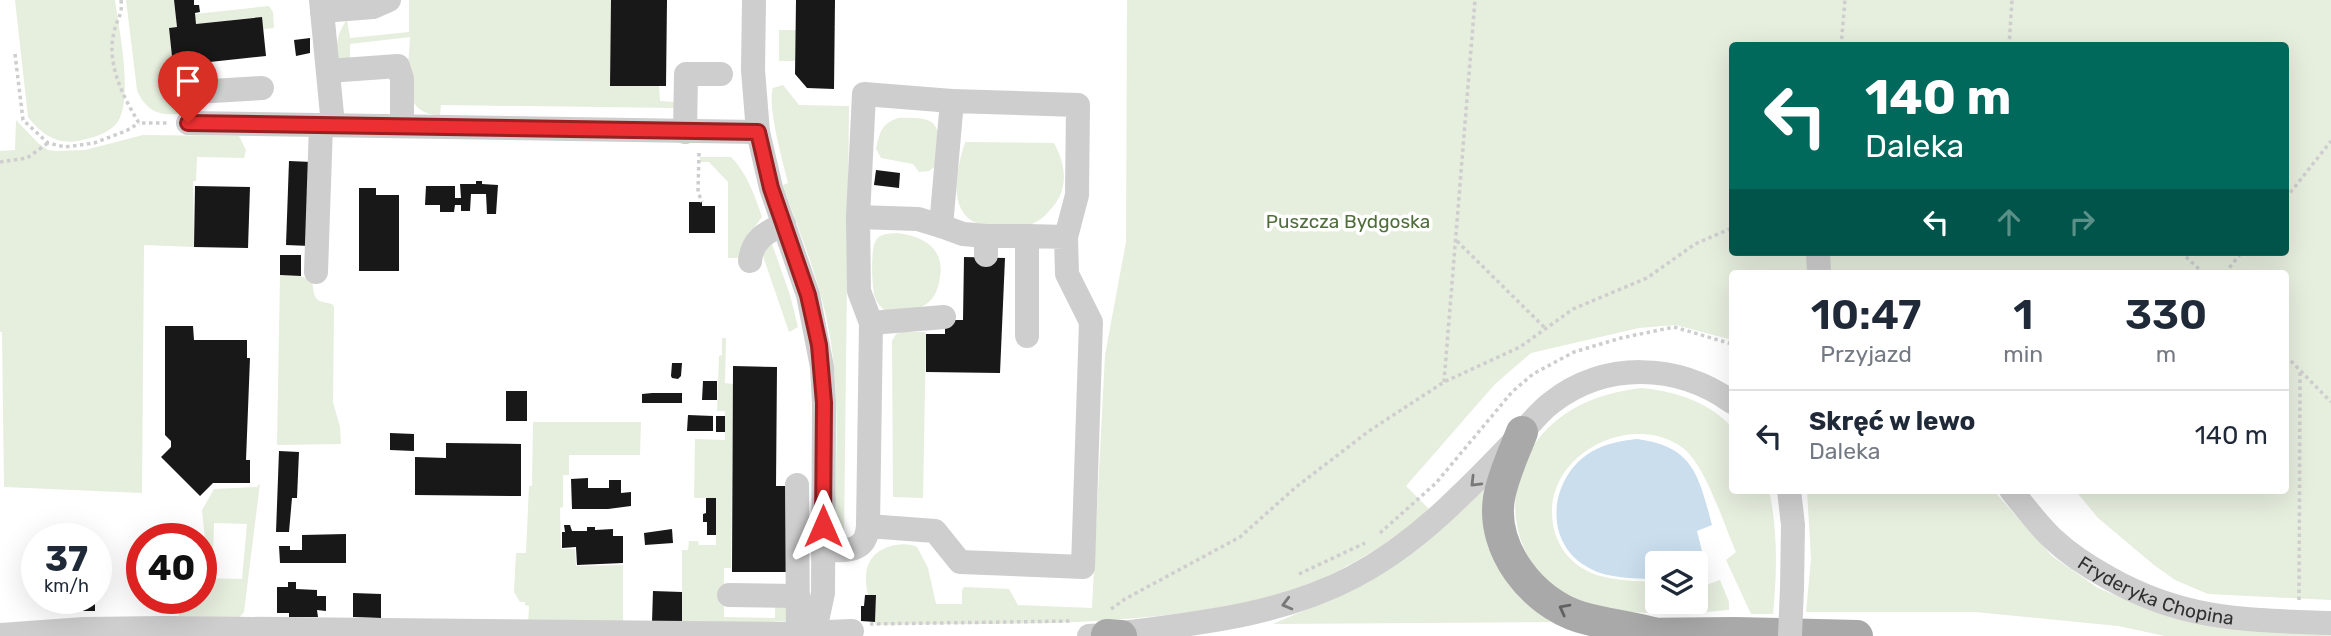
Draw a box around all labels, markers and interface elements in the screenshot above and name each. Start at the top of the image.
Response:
pin [158,51,218,123]
icon: arrive [169,62,207,100]
text: 140 m [1865,68,2011,126]
icon: left [1750,70,1841,161]
text: Daleka [1865,127,1964,165]
icon: left [1917,203,1955,241]
icon: ahead [1990,203,2028,241]
icon: right [2063,203,2101,241]
park label: Puszcza Bydgoska [1266,210,1430,233]
text: 10:47 [1811,290,1921,340]
text: 1 [2013,290,2033,340]
text: 330 [2125,290,2207,340]
text: Przyjazd [1820,340,1912,368]
text: min [2003,340,2043,368]
text: m [2156,340,2176,368]
text: Skręć w lewo [1809,406,1975,437]
icon: left [1750,417,1788,455]
text: 140 m [2195,420,2268,451]
text: Daleka [1809,437,1880,465]
one-way arrow [1470,473,1483,486]
position arrow [786,489,860,563]
speed limit sign: 40 [126,523,217,614]
text: 37 [45,538,88,580]
map controls [1645,551,1708,614]
button: layers [1645,551,1708,614]
street label: Fryderyka Chopina [2073,551,2235,630]
text: km/h [44,575,89,597]
one-way arrow [1281,596,1293,611]
one-way arrow [1559,603,1571,617]

